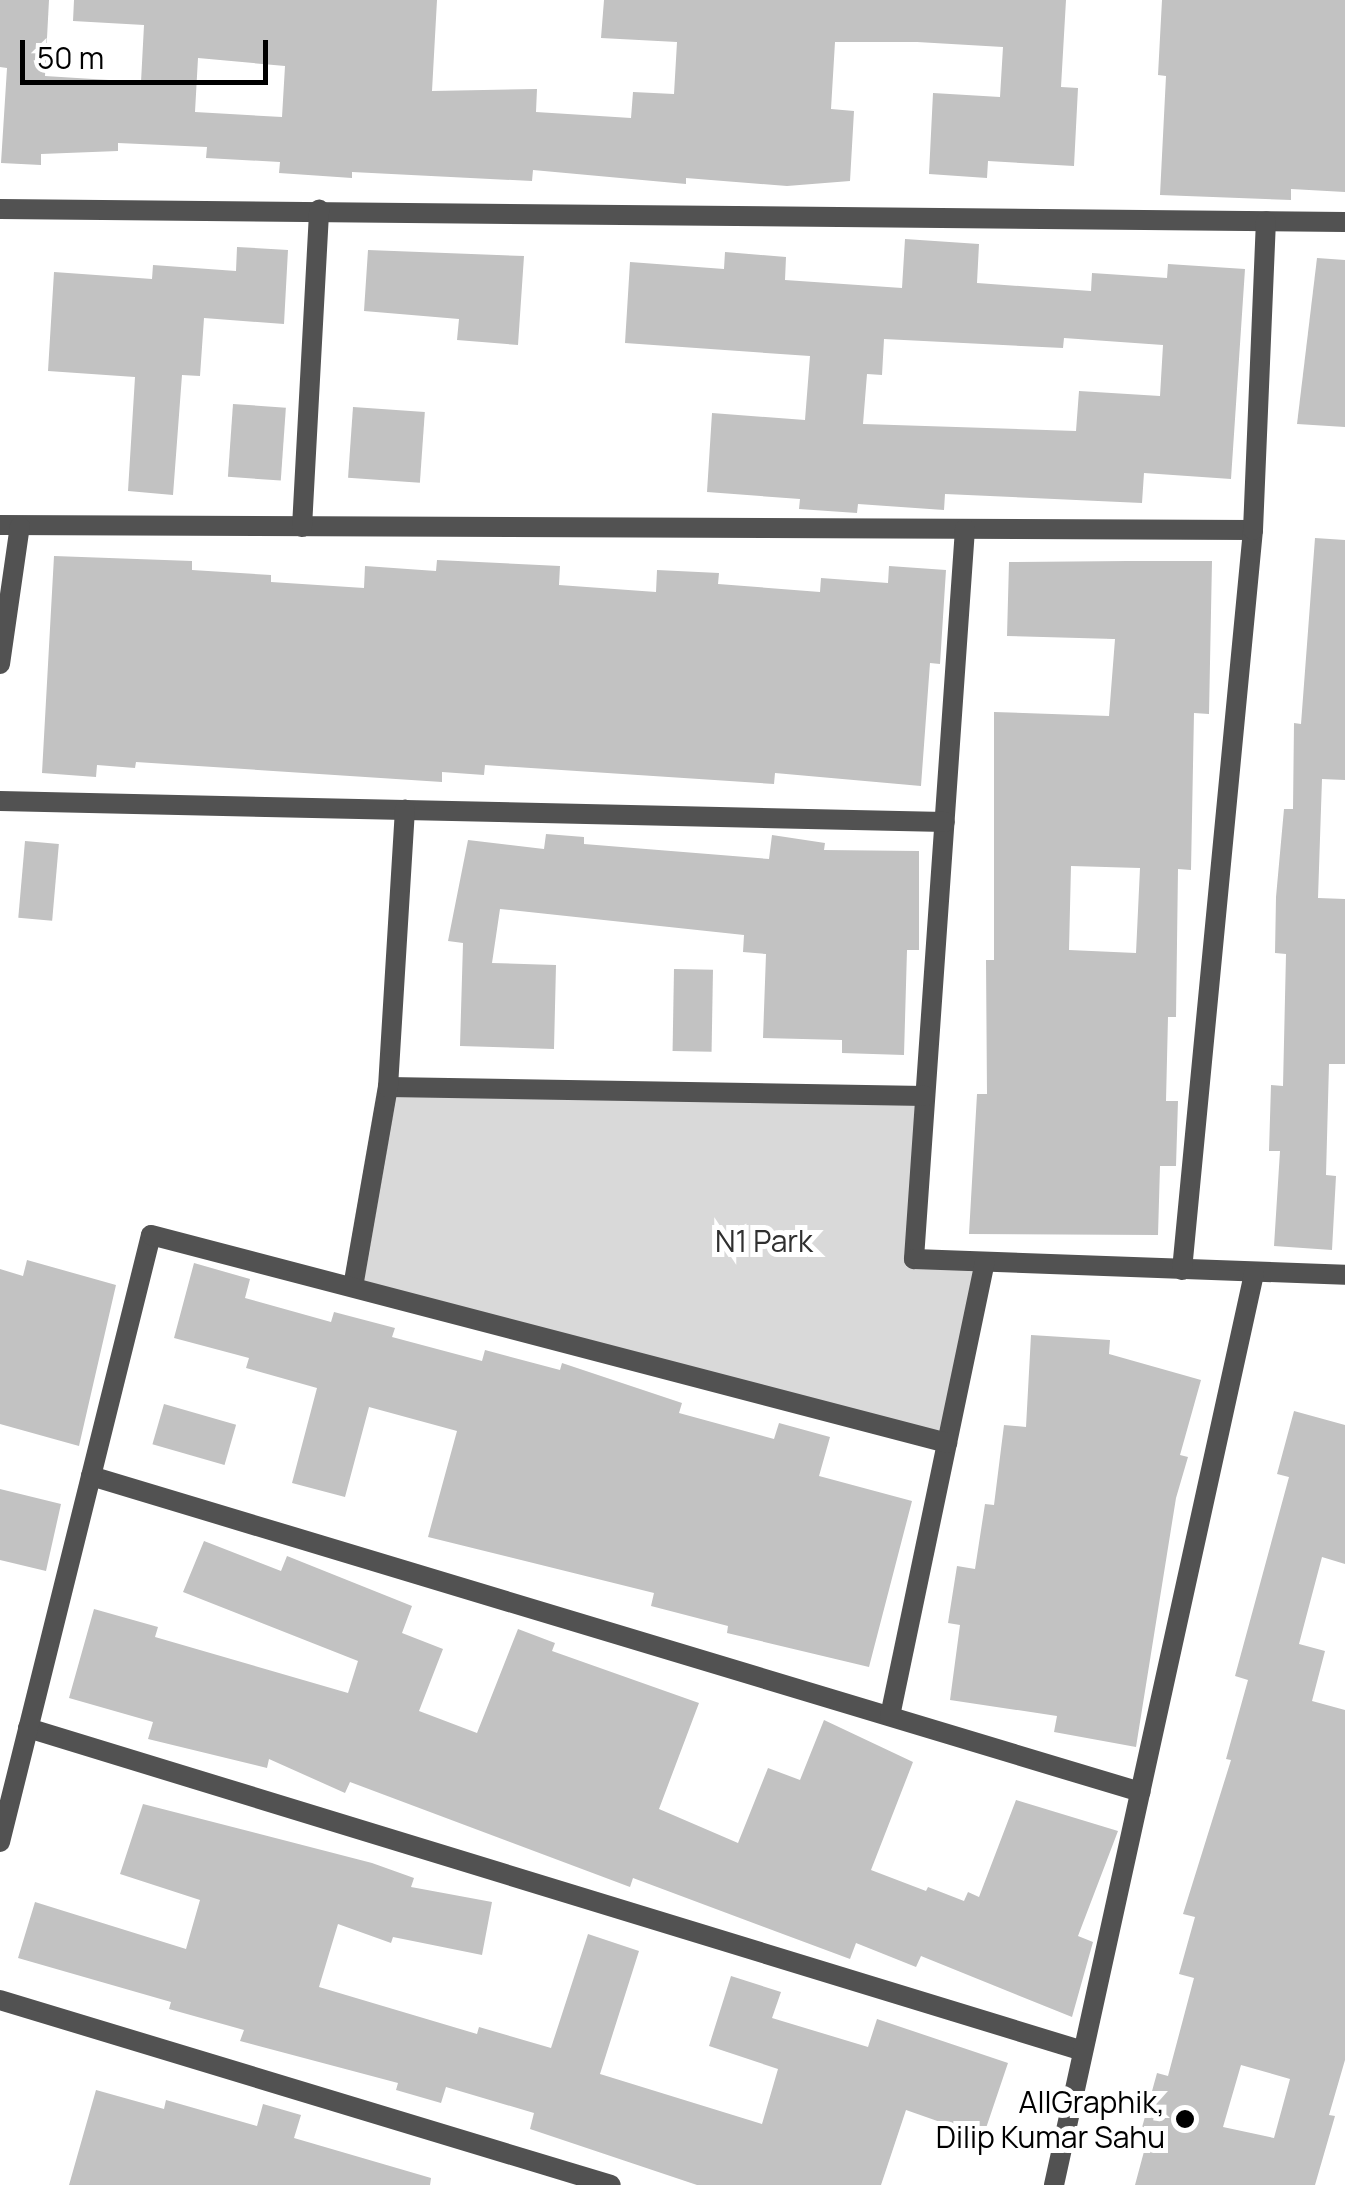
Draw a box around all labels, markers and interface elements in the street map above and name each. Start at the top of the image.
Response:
scale bar [25,20,272,82]
text: 50 m [37,37,104,78]
park label: N1 Park [715,1223,813,1259]
place label: AllGraphik, Dilip Kumar Sahu [936,2084,1165,2154]
marker: AllGraphik, Dilip Kumar Sahu [1174,2108,1196,2130]

